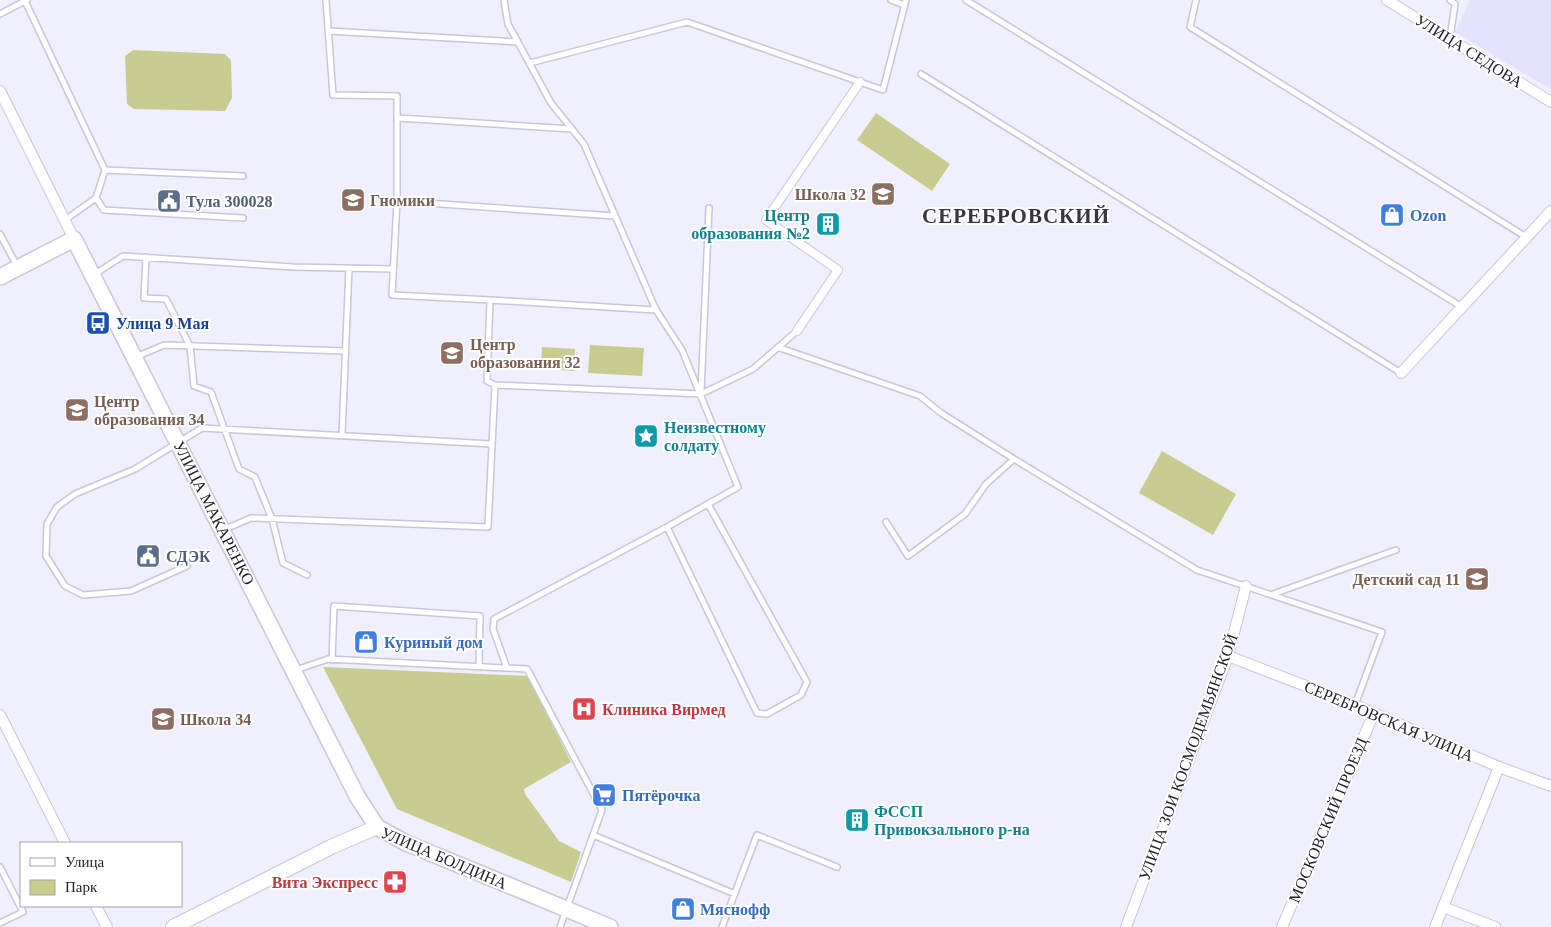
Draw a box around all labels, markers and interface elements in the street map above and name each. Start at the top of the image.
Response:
street label: УЛИЦА СЕДОВА [1412,11,1526,92]
school or university icon: Школа 32 [870,181,896,207]
place label: Школа 32 [795,186,866,203]
school or university icon: Гномики [340,187,366,213]
public building icon: Тула 300028 [156,188,182,214]
place label: Гномики [370,192,435,209]
place label: Тула 300028 [186,193,272,211]
shop icon: Ozon [1379,202,1405,228]
district label: СЕРЕБРОВСКИЙ [922,204,1110,228]
place label: Центр образования №2 [691,207,810,243]
place label: Ozon [1410,207,1447,224]
building icon: Центр образования №2 [815,211,841,237]
bus stop icon: Улица 9 Мая [85,310,111,336]
place label: Улица 9 Мая [116,315,209,332]
place label: Центр образования 32 [470,336,581,372]
school or university icon: Центр образования 32 [439,340,465,366]
place label: Центр образования 34 [94,393,205,429]
school or university icon: Центр образования 34 [64,397,90,423]
place label: Неизвестному солдату [664,419,766,455]
place icon: Неизвестному солдату [633,423,659,449]
street label: УЛИЦА МАКАРЕНКО [169,438,258,588]
public building icon: СДЭК [135,543,161,569]
place label: СДЭК [166,548,211,566]
school or university icon: Детский сад 11 [1464,566,1490,592]
place label: Детский сад 11 [1352,571,1460,589]
shop icon: Куриный дом [353,629,379,655]
street label: УЛИЦА ЗОИ КОСМОДЕМЬЯНСКОЙ [1134,631,1242,883]
place label: Куриный дом [384,634,483,652]
street label: СЕРЕБРОВСКАЯ УЛИЦА [1301,678,1477,766]
hospital icon: Клиника Вирмед [571,696,597,722]
place label: Клиника Вирмед [602,701,726,719]
school or university icon: Школа 34 [150,706,176,732]
place label: Школа 34 [180,711,251,728]
street label: МОСКОВСКИЙ ПРОЕЗД [1285,734,1371,906]
supermarket icon: Пятёрочка [591,782,617,808]
place label: Пятёрочка [622,787,701,805]
place label: ФССП Привокзального р-на [874,803,1030,839]
building icon: ФССП Привокзального р-на [844,807,870,833]
street label: УЛИЦА БОЛДИНА [378,824,510,893]
legend [20,842,182,907]
text: Улица [65,854,104,870]
pharmacy icon: Вита Экспресс [382,869,408,895]
place label: Вита Экспресс [272,874,378,892]
text: Парк [65,879,98,895]
shop icon: Мяснофф [670,896,696,922]
place label: Мяснофф [700,901,770,919]

